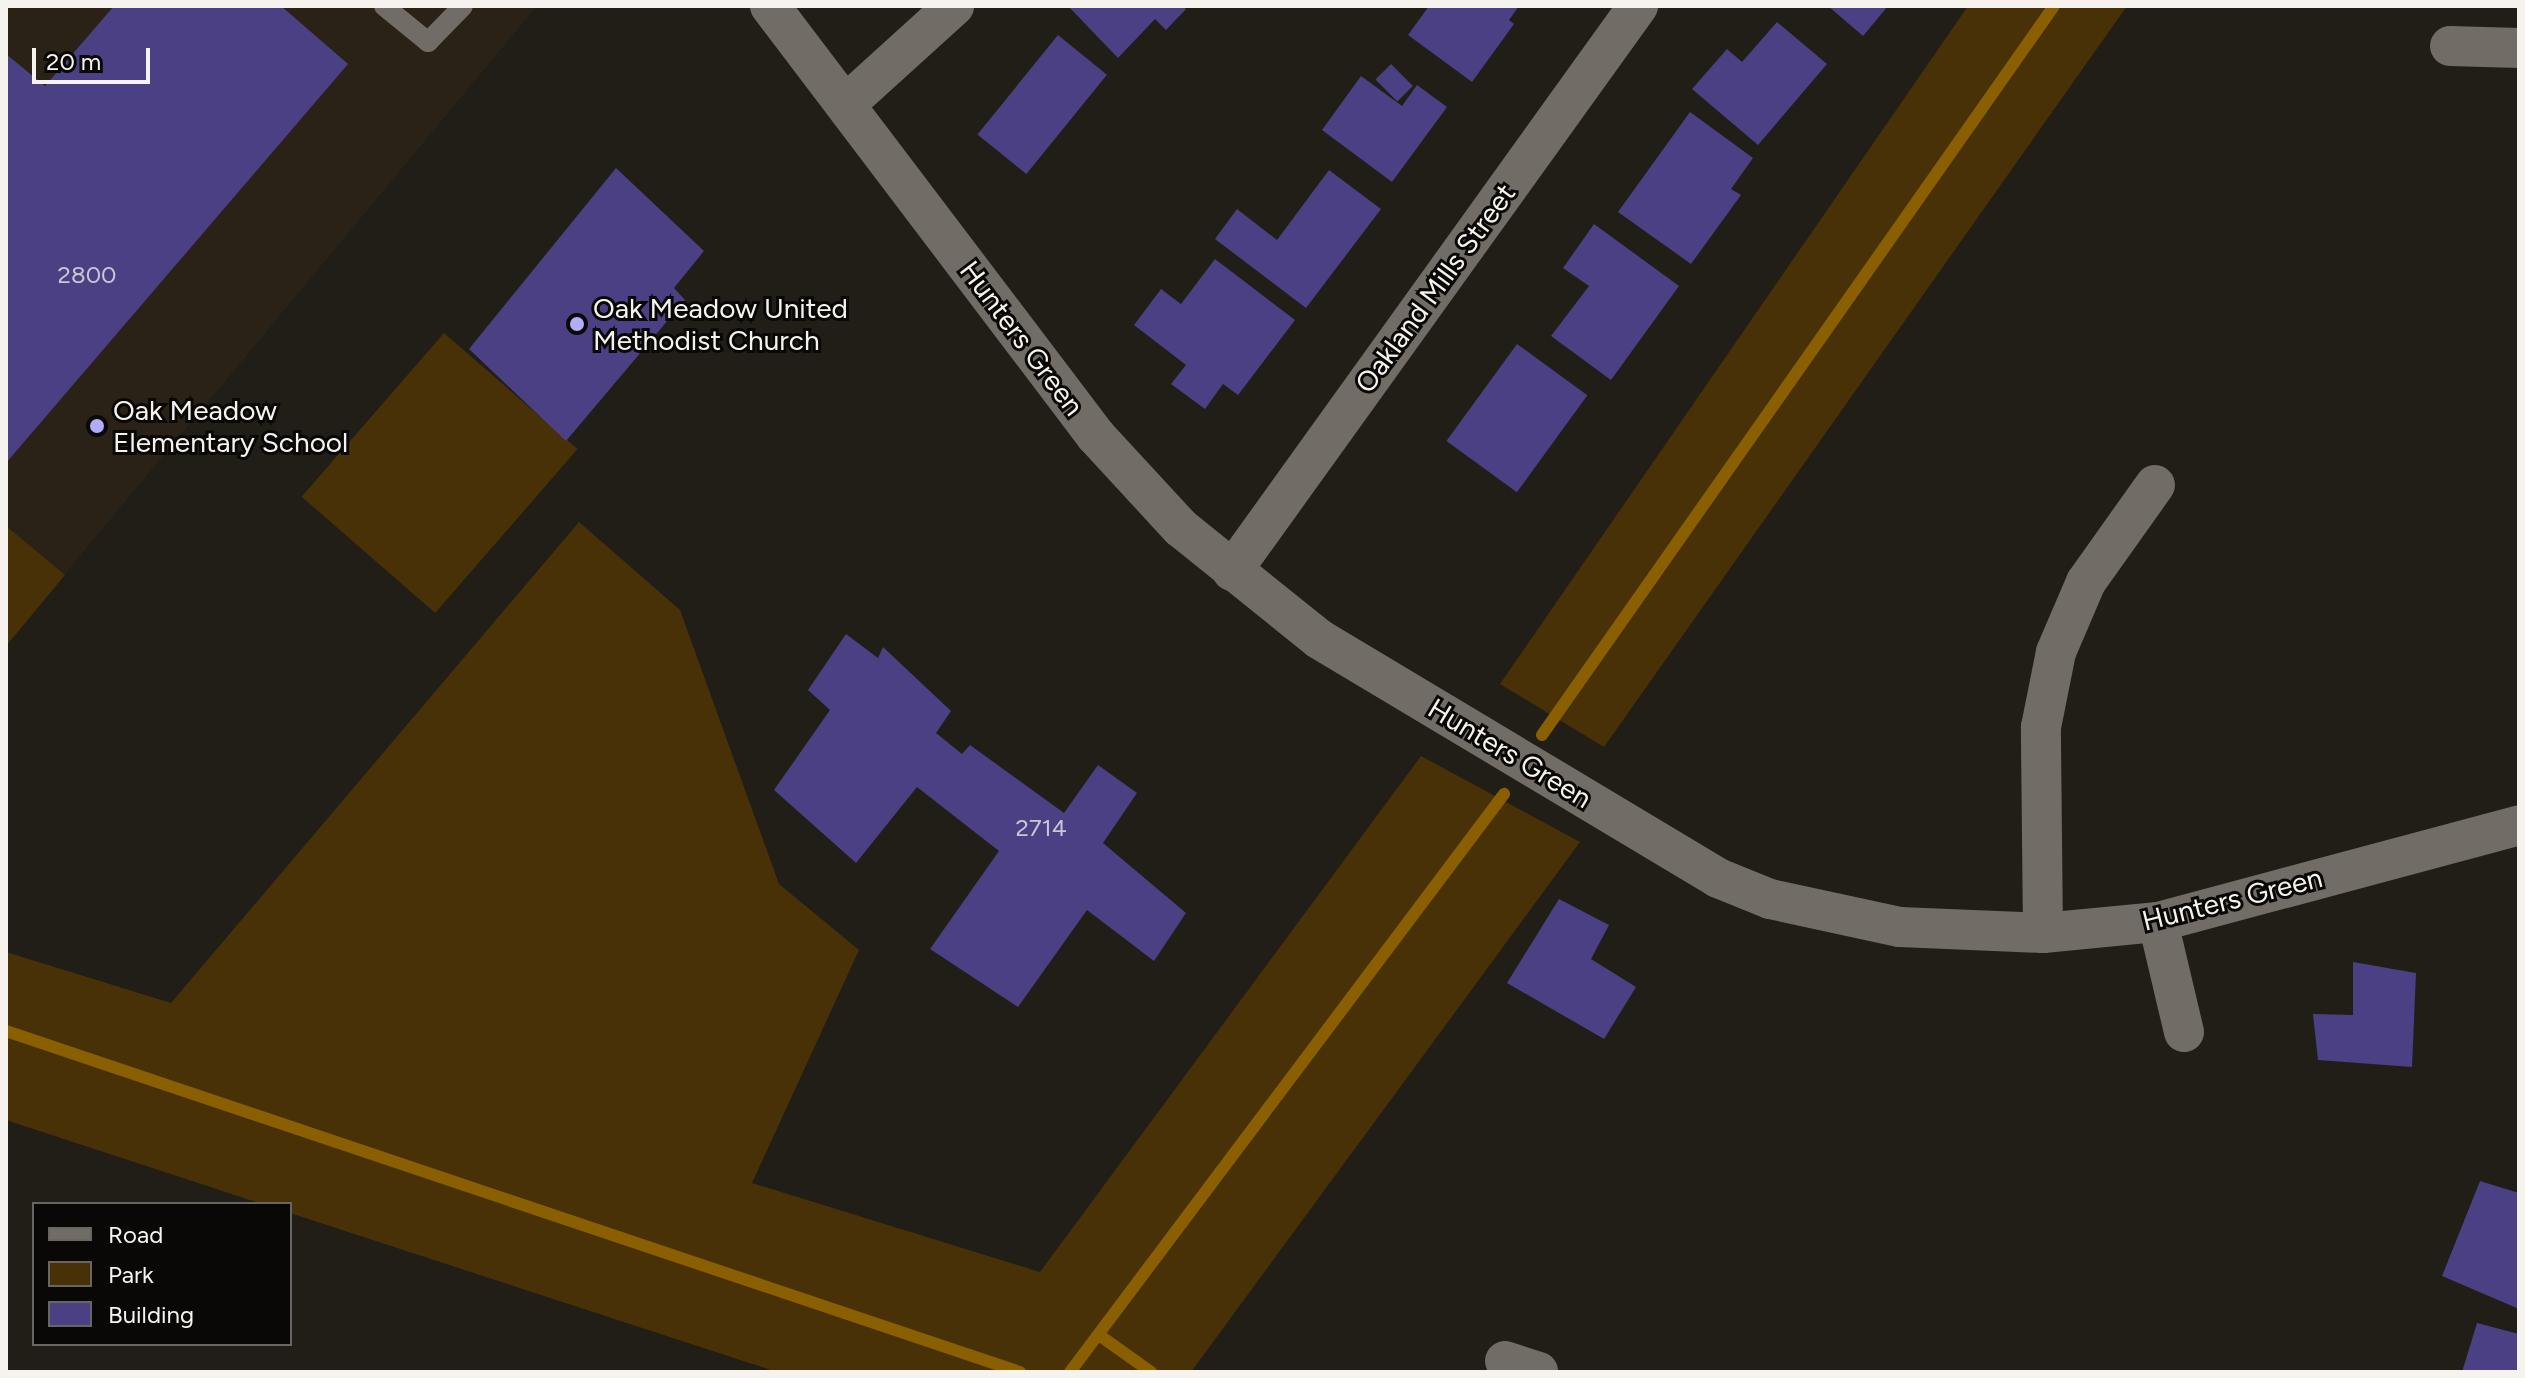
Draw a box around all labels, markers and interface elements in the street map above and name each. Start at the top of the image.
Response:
scale bar [36,32,154,82]
text: 20 m [46,47,101,76]
street label: Oakland Mills Street [1348,177,1522,399]
street label: Hunters Green [953,254,1091,422]
house number: 2800 [58,261,116,289]
place label: Oak Meadow United Methodist Church [593,291,848,357]
marker: Oak Meadow United Methodist Church [568,315,586,333]
place label: Oak Meadow Elementary School [113,393,348,459]
marker: Oak Meadow Elementary School [88,417,106,435]
street label: Hunters Green [1422,691,1598,815]
house number: 2714 [1015,814,1067,842]
street label: Hunters Green [2138,860,2326,938]
legend [32,1202,292,1346]
text: Road [108,1220,163,1249]
text: Park [108,1260,154,1289]
text: Building [108,1300,194,1329]

